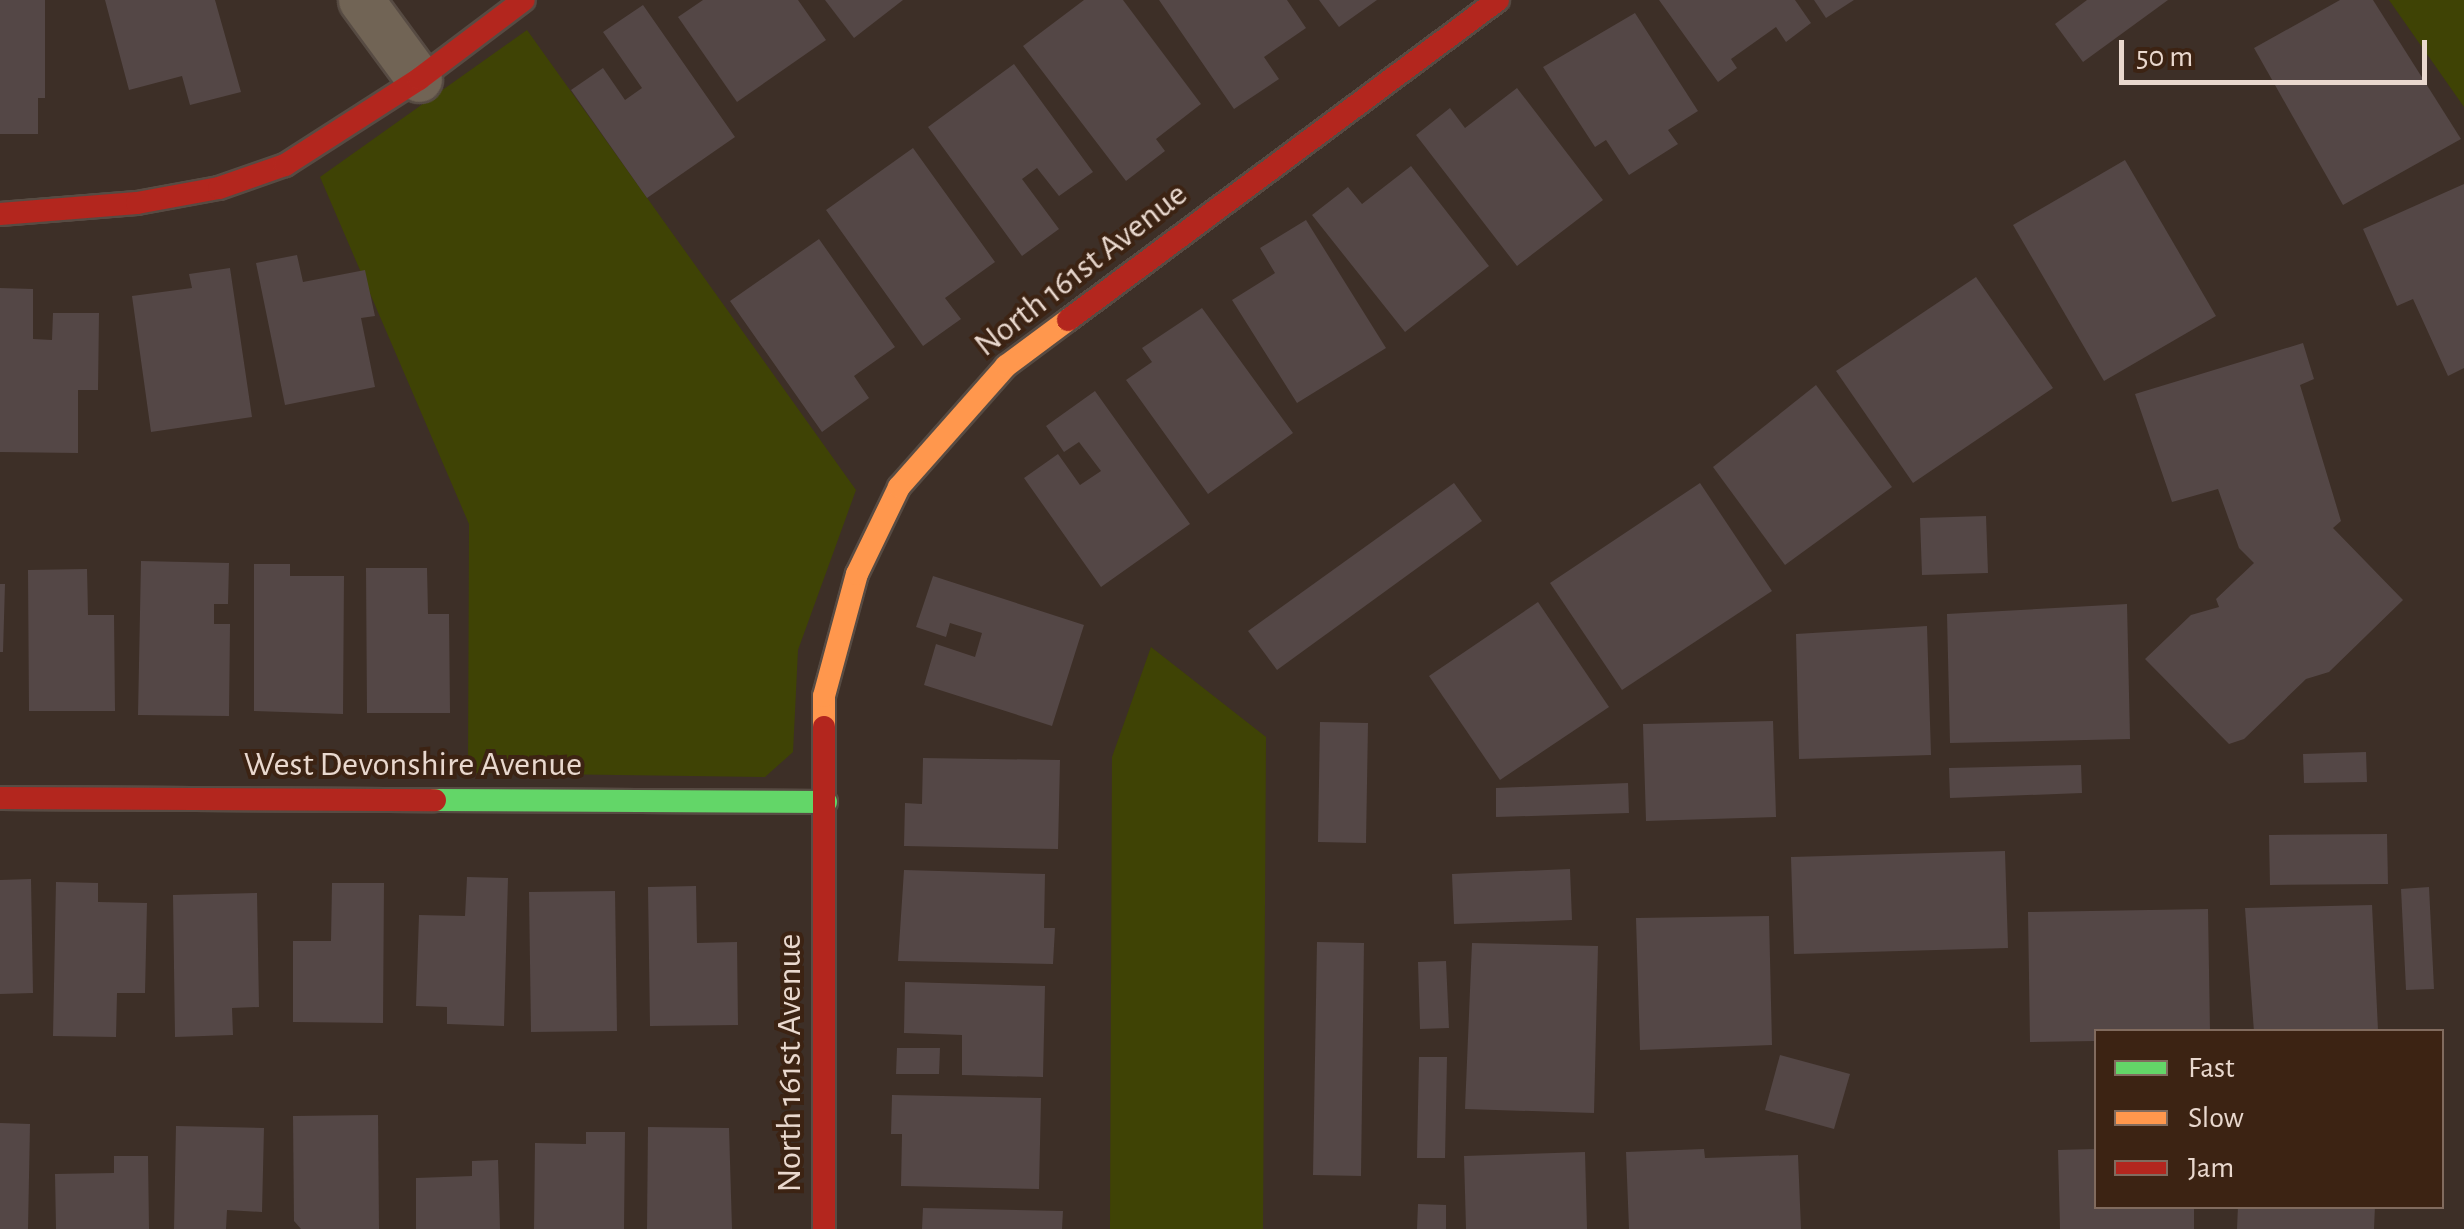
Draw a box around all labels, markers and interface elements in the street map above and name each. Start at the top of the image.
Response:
scale bar [2124,20,2432,82]
text: 50 m [2136,42,2193,72]
street label: North 161st Avenue [966,174,1196,366]
street label: West Devonshire Avenue [244,744,582,786]
street label: North 161st Avenue [769,934,811,1192]
legend [2094,1029,2444,1209]
text: Fast [2188,1053,2235,1083]
text: Slow [2188,1103,2244,1133]
text: Jam [2188,1153,2234,1183]

